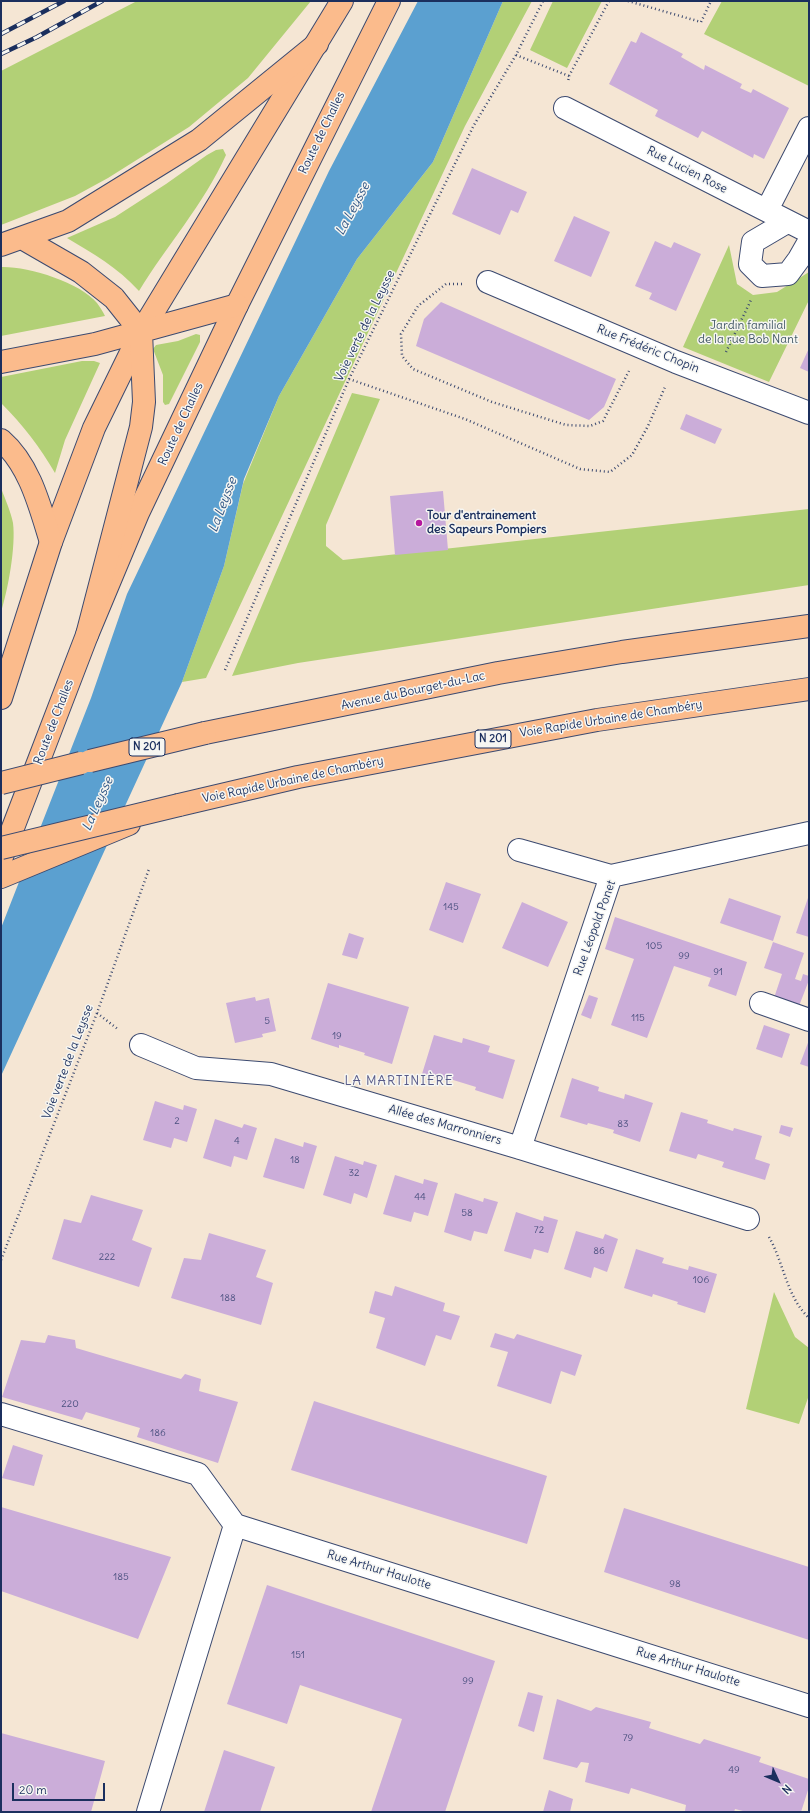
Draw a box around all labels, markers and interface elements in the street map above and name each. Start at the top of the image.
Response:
street label: Route de Challes [296,89,348,177]
street label: Rue Lucien Rose [644,144,730,196]
water label: La Leysse [333,180,373,238]
street label: Voie verte de la Leysse [332,268,398,384]
park label: Jardin familial de la rue Bob Nant [698,319,798,347]
street label: Rue Frédéric Chopin [595,322,701,376]
street label: Route de Challes [155,380,207,468]
water label: La Leysse [205,475,241,535]
place label: Tour d'entrainement des Sapeurs Pompiers [427,509,546,537]
marker: Tour d'entrainement des Sapeurs Pompiers [414,518,424,528]
street label: Avenue du Bourget-du-Lac [340,669,486,713]
street label: Route de Challes [31,677,77,767]
street label: Voie Rapide Urbaine de Chambéry [519,697,703,741]
road number: N 201 [475,730,511,748]
road number: N 201 [129,738,165,756]
street label: Voie Rapide Urbaine de Chambéry [201,754,385,806]
water label: La Leysse [79,775,117,833]
street label: Rue Léopold Ponet [571,878,619,978]
house number: 145 [443,901,459,913]
house number: 105 [646,940,662,952]
house number: 99 [678,950,690,962]
house number: 91 [713,966,723,978]
street label: Voie verte de la Leysse [39,1003,97,1121]
house number: 115 [631,1012,645,1024]
house number: 5 [264,1015,270,1027]
house number: 19 [332,1030,342,1042]
district label: LA MARTINIÈRE [344,1073,454,1089]
street label: Allée des Marronniers [387,1102,503,1148]
house number: 2 [174,1115,180,1127]
house number: 83 [617,1118,629,1130]
house number: 4 [234,1135,240,1147]
house number: 18 [290,1154,300,1166]
house number: 32 [348,1167,360,1179]
house number: 44 [414,1191,426,1203]
house number: 58 [461,1207,473,1219]
house number: 72 [534,1224,544,1236]
house number: 86 [593,1245,605,1257]
house number: 222 [99,1251,115,1263]
house number: 106 [693,1274,709,1286]
house number: 188 [220,1292,236,1304]
house number: 220 [61,1398,79,1410]
house number: 186 [150,1427,166,1439]
street label: Rue Arthur Haulotte [325,1547,433,1593]
house number: 185 [113,1571,129,1583]
house number: 98 [669,1578,681,1590]
street label: Rue Arthur Haulotte [634,1644,742,1690]
house number: 151 [291,1649,305,1661]
house number: 99 [462,1675,474,1687]
house number: 79 [623,1732,633,1744]
north arrow [758,1761,798,1801]
house number: 49 [728,1764,740,1776]
scale bar [14,1775,107,1801]
text: 20 m [19,1782,47,1797]
text: N [779,1782,794,1797]

